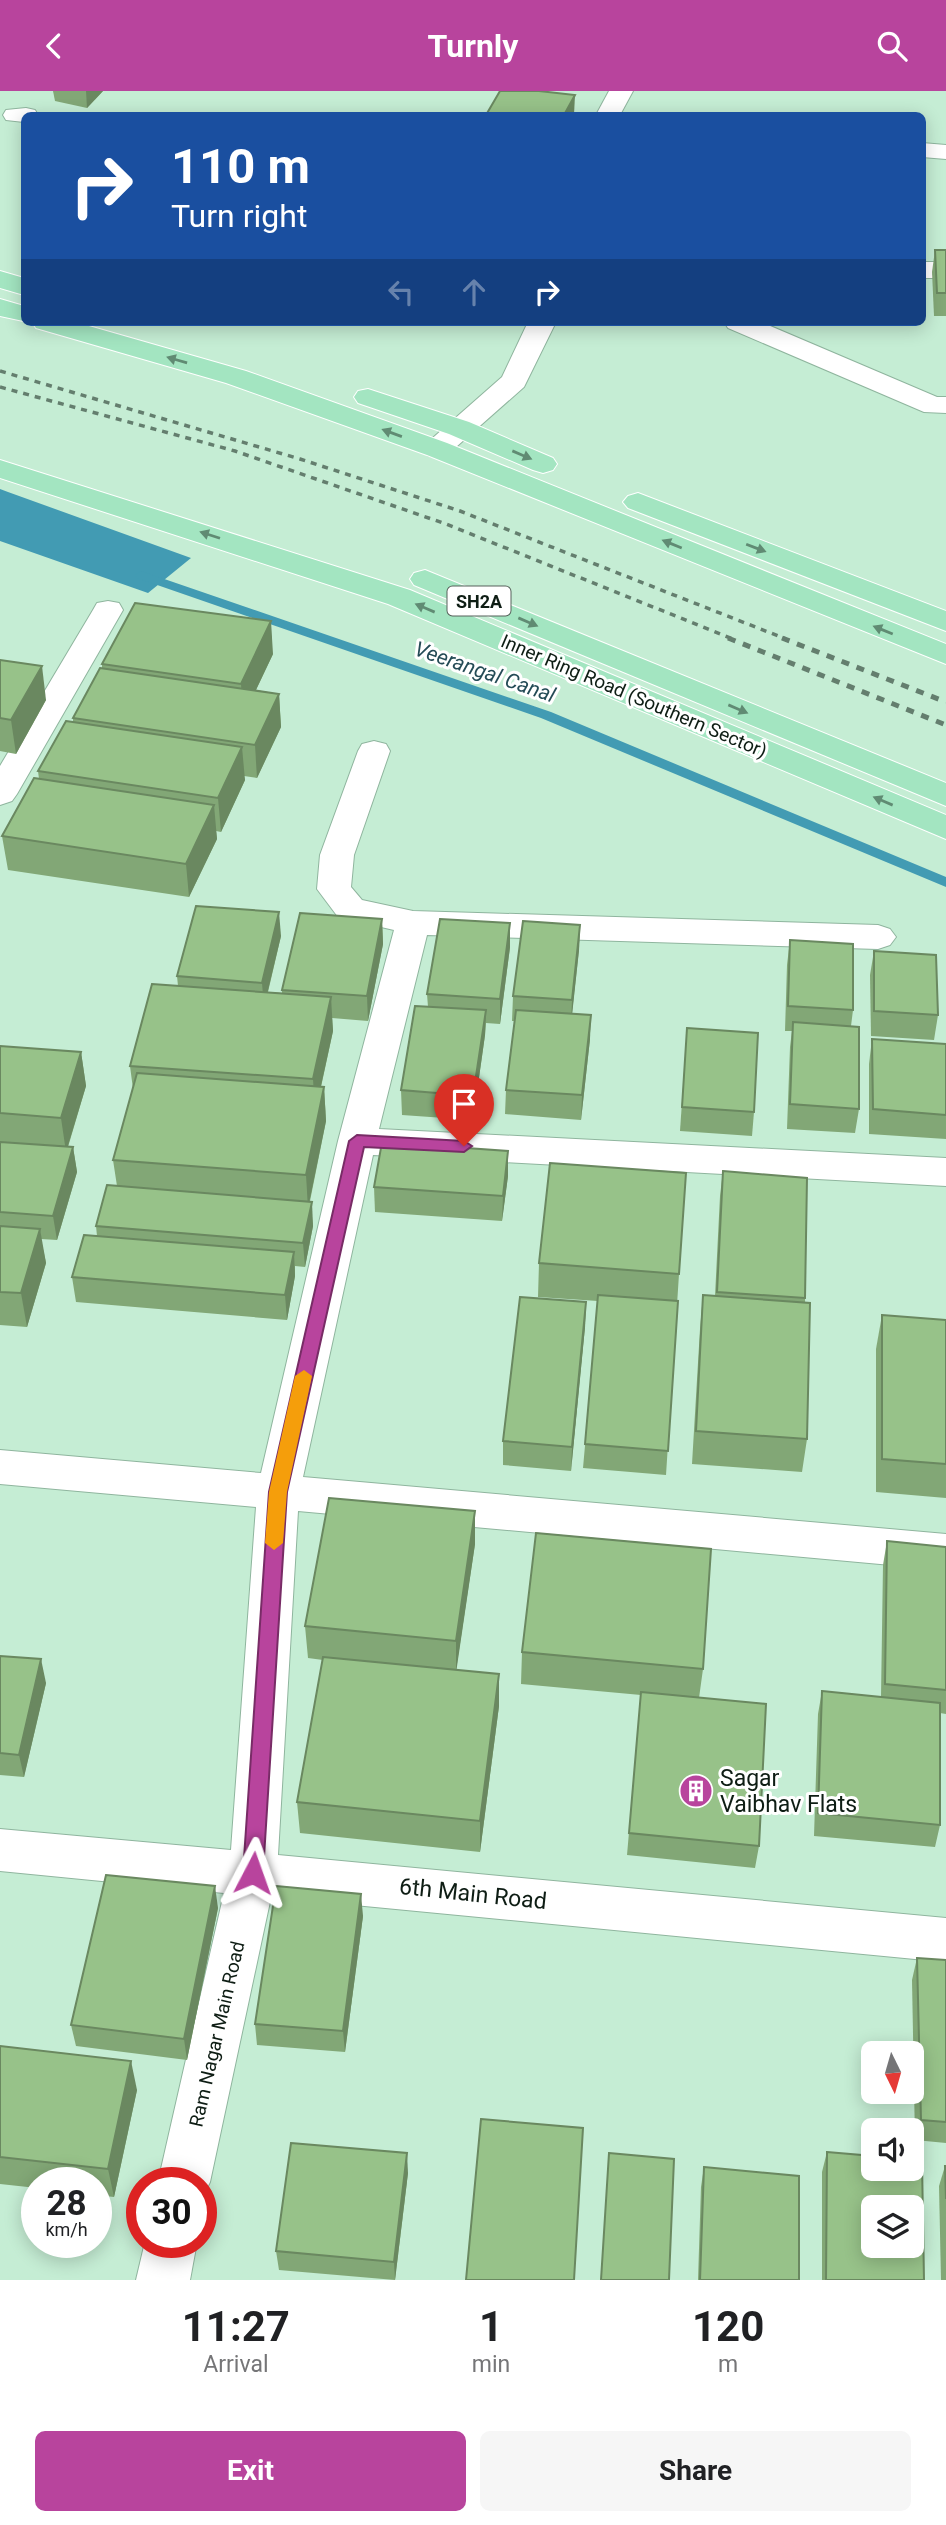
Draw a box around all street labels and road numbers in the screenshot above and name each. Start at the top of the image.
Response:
road number: SH2A [448,587,510,615]
street label: Inner Ring Road (Southern Sector) [498,629,770,763]
street label: 6th Main Road [398,1873,548,1915]
street label: Ram Nagar Main Road [184,1939,250,2129]

